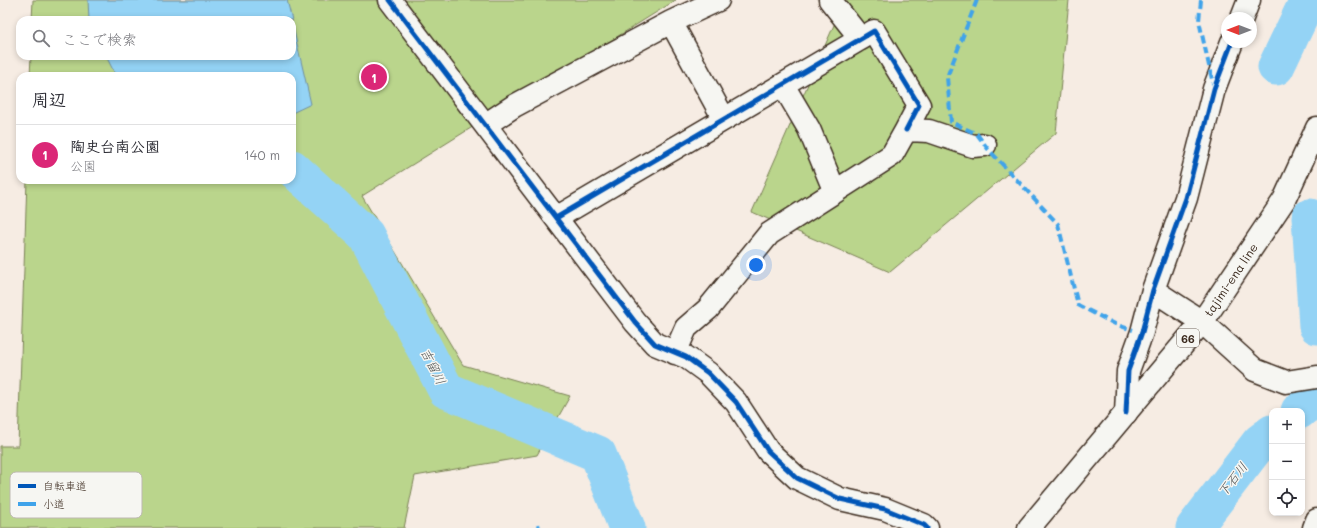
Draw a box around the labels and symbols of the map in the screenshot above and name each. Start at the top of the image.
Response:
north arrow [1221,12,1257,48]
pin: 1 [361,62,387,92]
street label: tajimi-ena line [1200,240,1261,319]
your location [746,255,766,275]
road number: 66 [1177,329,1199,347]
water label: 吉留川 [418,345,450,387]
water label: 下石川 [1213,458,1251,500]
legend [10,472,142,518]
text: 自転車道 [43,478,87,493]
text: 小道 [43,496,65,511]

